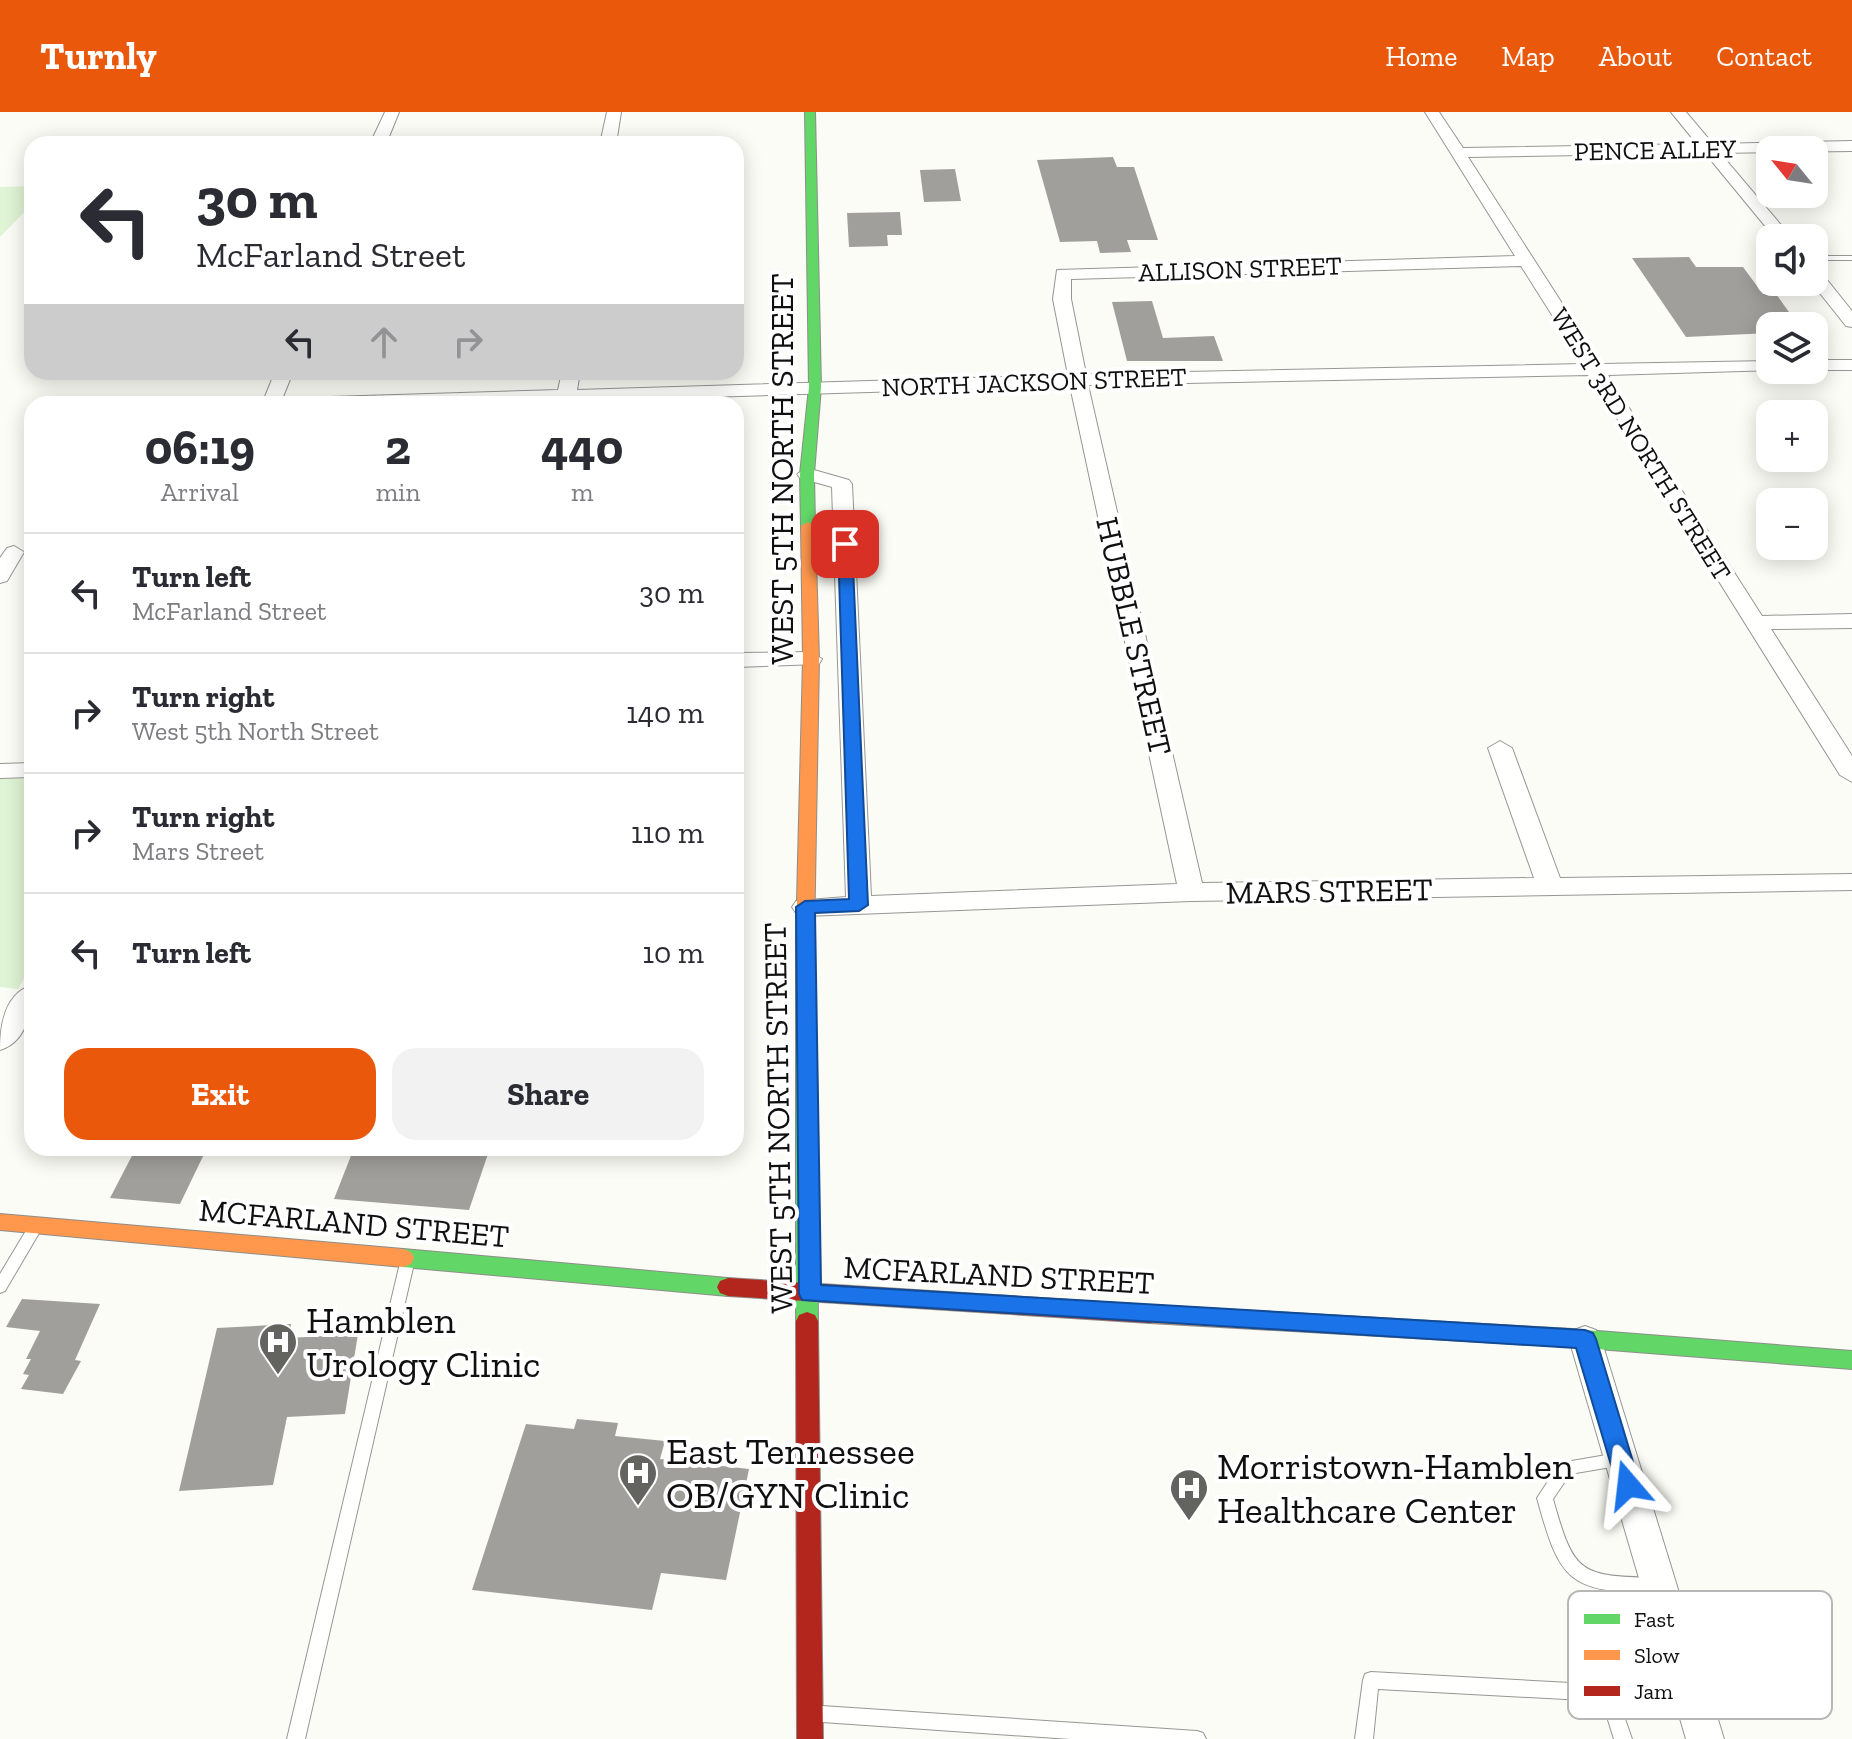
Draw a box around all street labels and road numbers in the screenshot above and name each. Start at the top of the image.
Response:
street label: PENCE ALLEY [1573,133,1737,167]
street label: ALLISON STREET [1138,249,1342,289]
street label: WEST 5TH NORTH STREET [763,273,801,664]
street label: WEST 3RD NORTH STREET [1544,302,1738,586]
street label: NORTH JACKSON STREET [881,361,1187,403]
street label: HUBBLE STREET [1088,513,1180,759]
street label: MARS STREET [1225,870,1433,912]
street label: WEST 5TH NORTH STREET [756,922,800,1314]
street label: MCFARLAND STREET [197,1191,511,1255]
street label: MCFARLAND STREET [843,1248,1155,1302]

